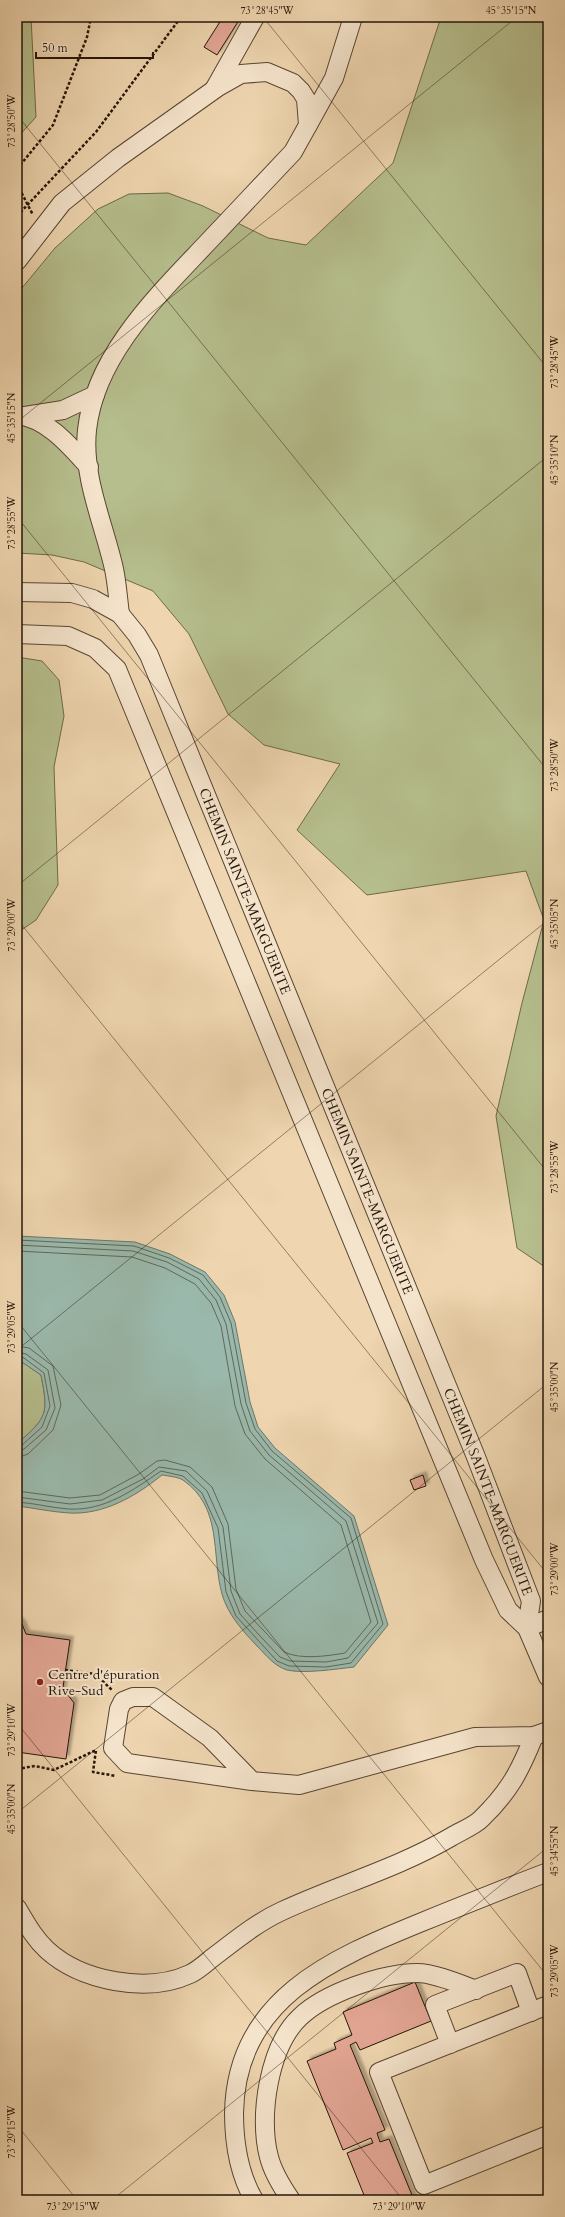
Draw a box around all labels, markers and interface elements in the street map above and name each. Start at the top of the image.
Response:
text: 73°28'45"W [240,4,295,18]
text: 45°35'15"N [486,4,537,18]
scale bar [36,34,153,60]
text: 50 m [42,40,69,56]
text: 73°28'50"W [5,93,19,148]
text: 73°28'45"W [548,334,562,389]
text: 45°35'15"N [5,392,19,443]
text: 45°35'10"N [548,434,562,485]
text: 73°28'55"W [5,495,19,550]
text: 73°28'50"W [548,737,562,792]
street label: CHEMIN SAINTE-MARGUERITE [194,785,295,998]
text: 73°29'00"W [5,897,19,952]
text: 45°35'05"N [548,898,562,949]
street label: CHEMIN SAINTE-MARGUERITE [317,1085,418,1298]
text: 73°28'55"W [548,1139,562,1194]
text: 73°29'05"W [5,1299,19,1354]
text: 45°35'00"N [548,1361,562,1412]
street label: CHEMIN SAINTE-MARGUERITE [439,1385,537,1599]
text: 73°29'00"W [548,1541,562,1596]
place label: Centre d'épuration Rive-Sud [48,1665,160,1700]
marker: Centre d'épuration Rive-Sud [35,1677,45,1687]
text: 73°29'10"W [5,1702,19,1757]
text: 45°35'00"N [5,1783,19,1834]
text: 45°34'55"N [548,1825,562,1876]
text: 73°29'05"W [548,1943,562,1998]
text: 73°29'15"W [5,2104,19,2159]
text: 73°29'15"W [46,2200,101,2214]
text: 73°29'10"W [372,2200,427,2214]

